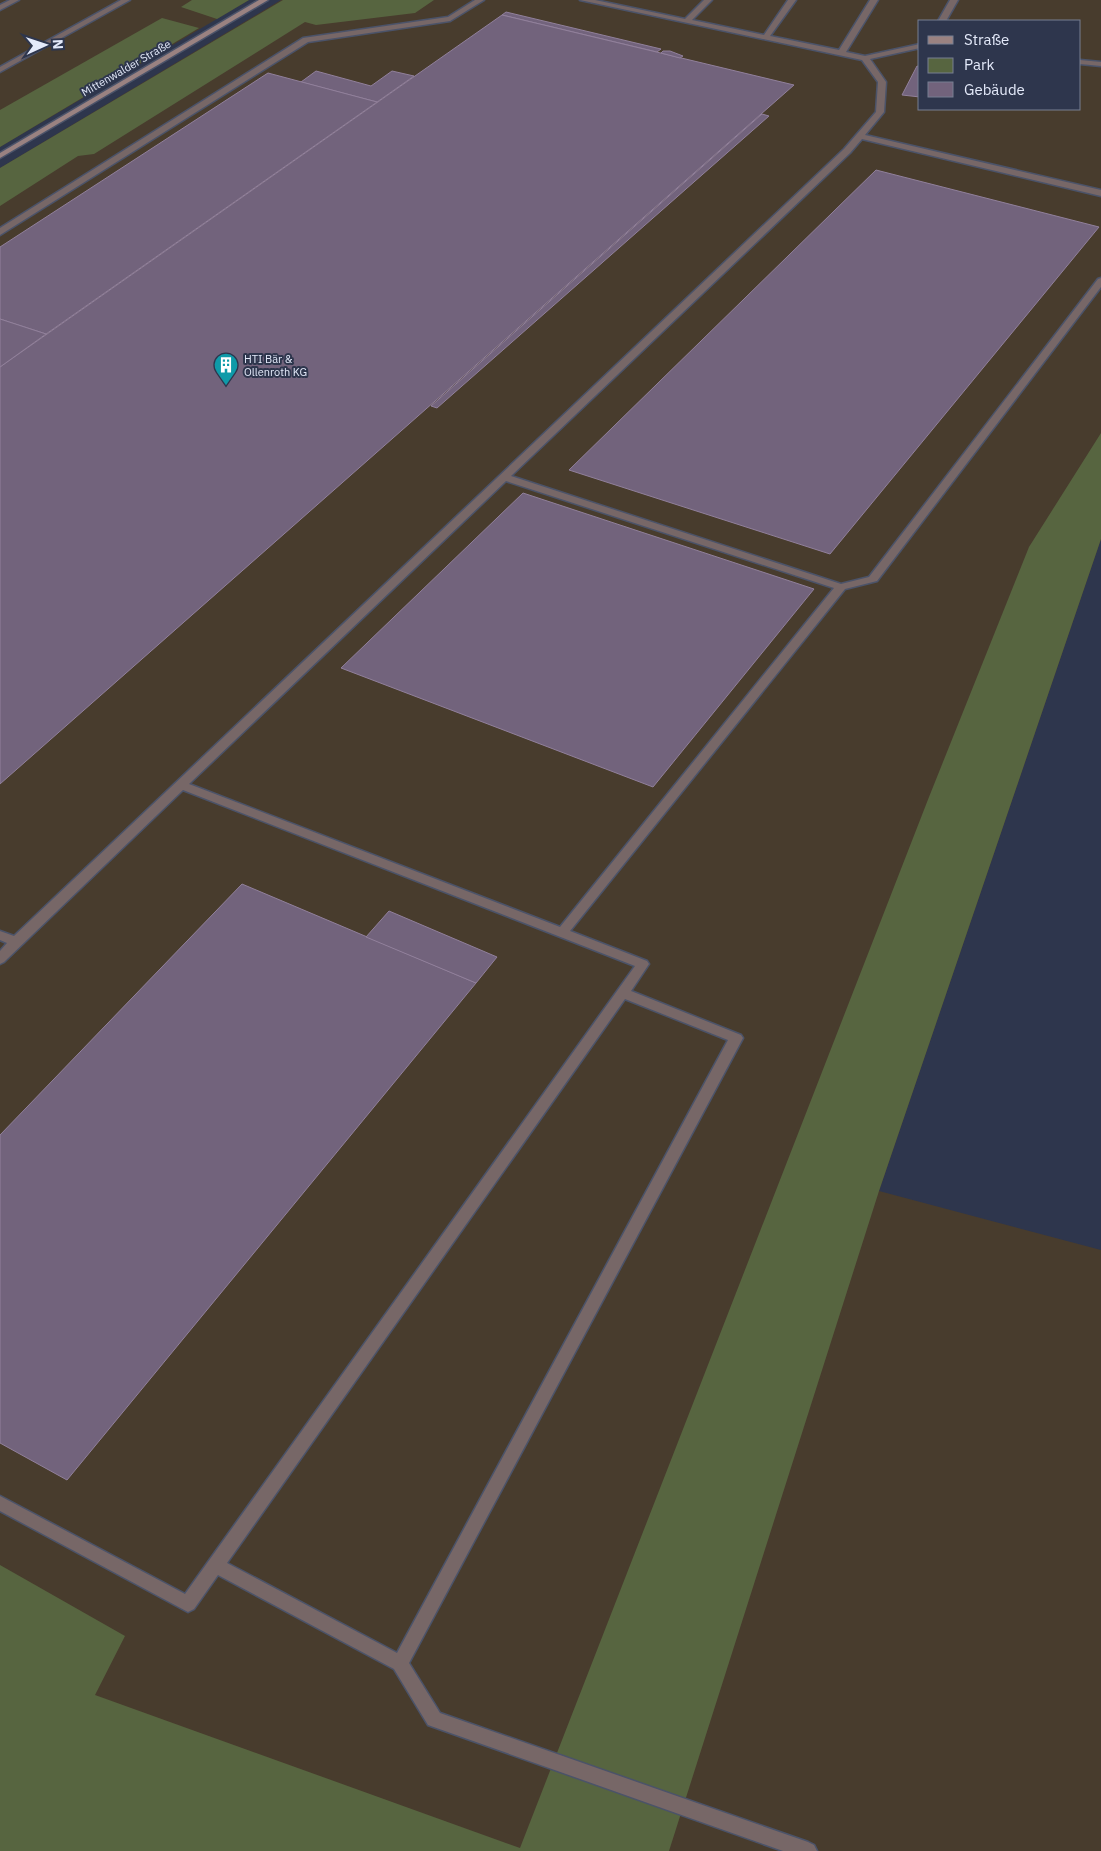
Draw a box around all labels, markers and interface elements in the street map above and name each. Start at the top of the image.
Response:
north arrow [20,20,70,70]
legend [918,20,1081,110]
text: Straße [964,30,1009,49]
street label: Mittenwalder Straße [79,37,173,99]
text: N [49,39,67,50]
text: Park [964,55,994,74]
text: Gebäude [964,80,1025,99]
building icon: HTI Bär & Ollenroth KG [213,352,239,386]
place label: HTI Bär & Ollenroth KG [244,352,307,379]

